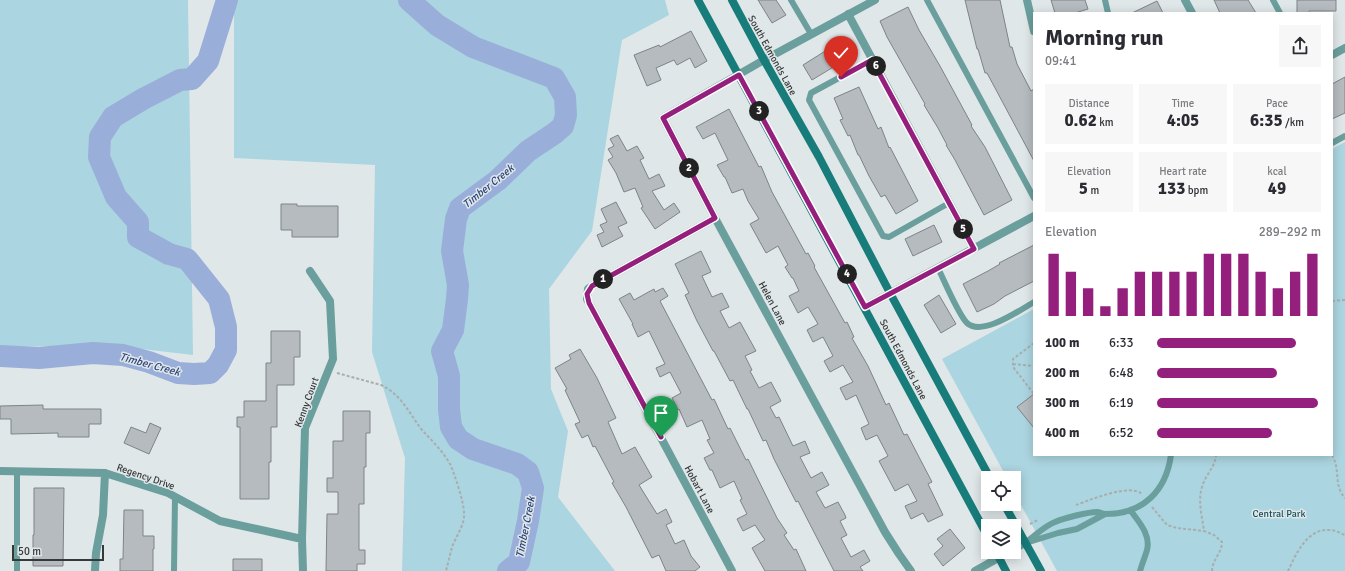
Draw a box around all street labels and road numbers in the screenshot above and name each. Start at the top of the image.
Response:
street label: South Edmonds Lane [745,13,799,97]
street label: Helen Lane [756,280,789,327]
street label: South Edmonds Lane [877,317,929,402]
street label: Kenny Court [292,375,322,429]
street label: Regency Drive [115,461,176,492]
street label: Hobart Lane [681,463,717,515]

